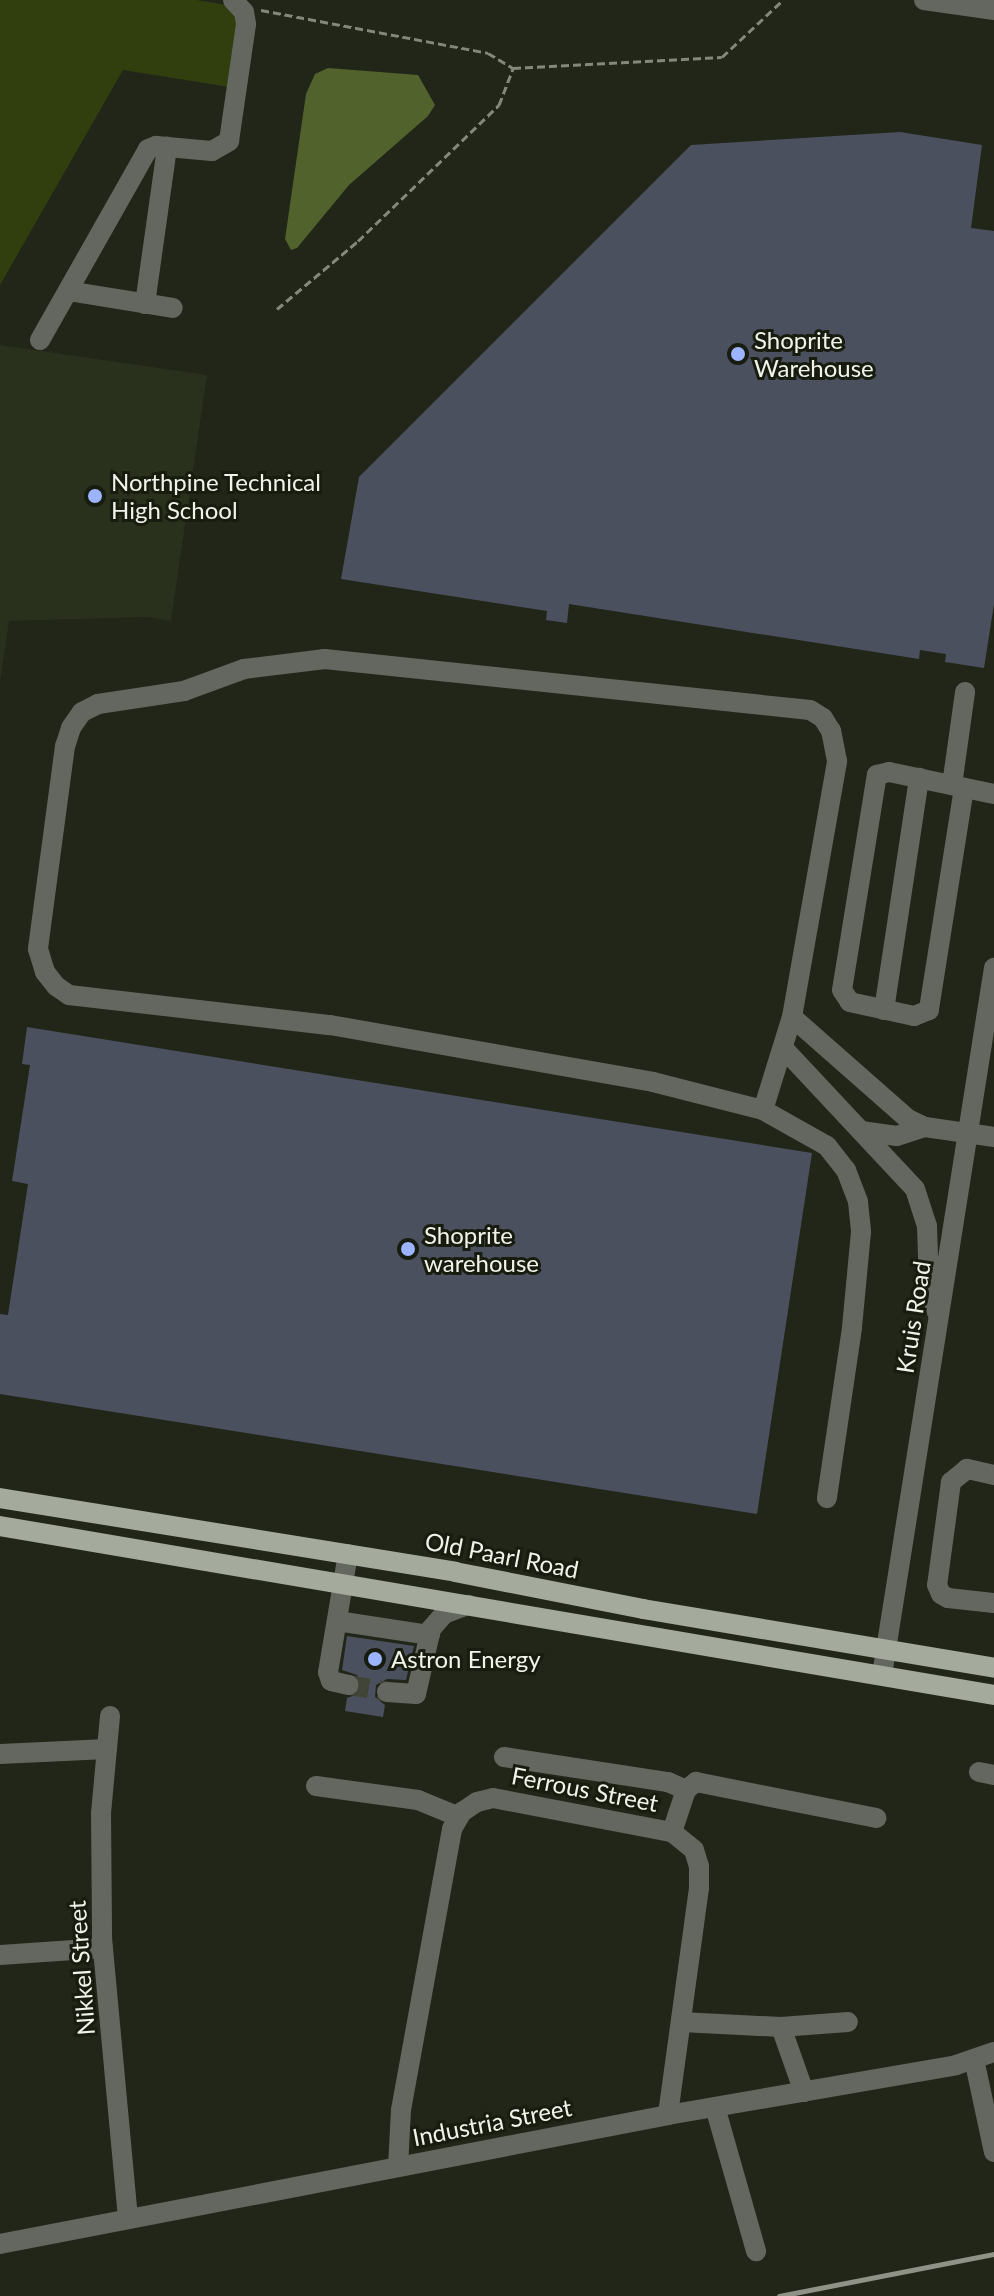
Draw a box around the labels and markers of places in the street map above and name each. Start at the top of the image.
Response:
place label: Shoprite Warehouse [754,326,874,382]
marker: Shoprite Warehouse [729,345,747,363]
place label: Northpine Technical High School [111,468,322,524]
marker: Northpine Technical High School [86,487,104,505]
place label: Shoprite warehouse [424,1221,539,1277]
marker: Shoprite warehouse [399,1240,417,1258]
place label: Astron Energy [391,1645,541,1673]
marker: Astron Energy [366,1650,384,1668]

